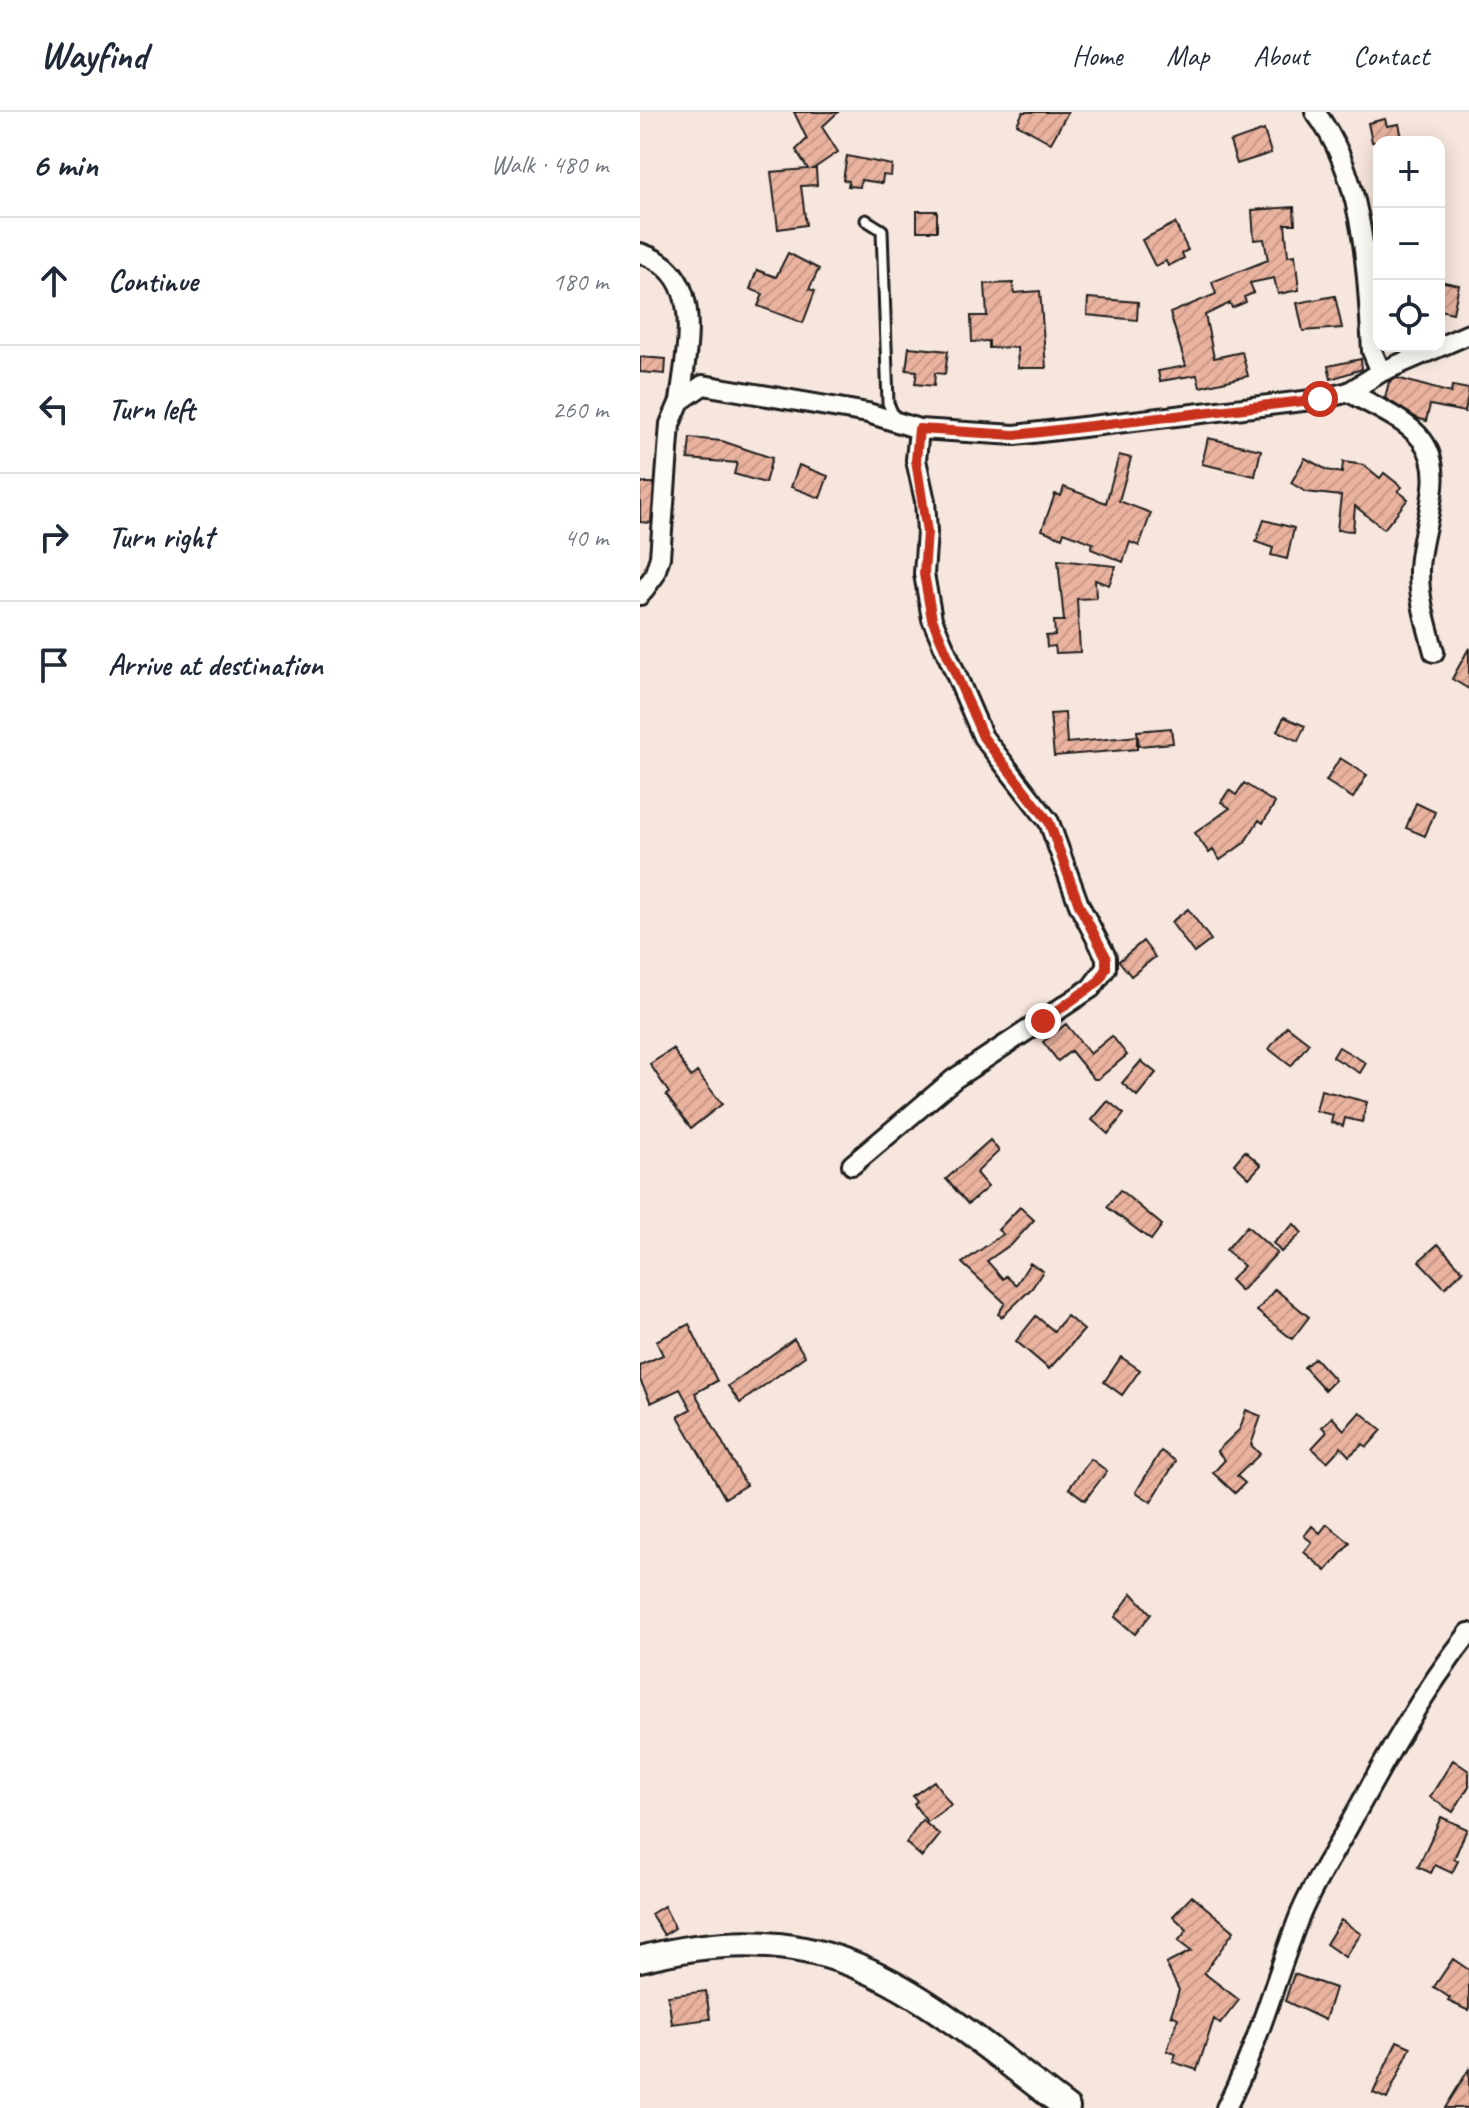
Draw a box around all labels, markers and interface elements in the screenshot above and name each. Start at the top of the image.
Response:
text: Wayfind [40,32,147,79]
text: Home [1072,38,1122,73]
text: Map [1166,38,1209,73]
text: About [1253,38,1309,73]
text: Contact [1353,38,1429,73]
map controls [1373,136,1445,352]
button: + [1373,136,1445,208]
text: 6 min [32,143,98,186]
text: Walk · 480 m [491,148,608,181]
button: − [1373,208,1445,280]
icon: ahead [32,259,76,303]
text: Continue [108,262,198,300]
text: 180 m [552,265,608,298]
button: locate [1373,280,1445,352]
route start [1302,381,1338,417]
icon: left [32,387,76,431]
text: Turn left [108,390,195,428]
text: 260 m [552,393,608,426]
icon: right [32,515,76,559]
text: Turn right [108,518,213,556]
text: 40 m [564,521,608,554]
icon: arrive [32,643,76,687]
text: Arrive at destination [108,646,323,684]
route end [1025,1003,1061,1039]

